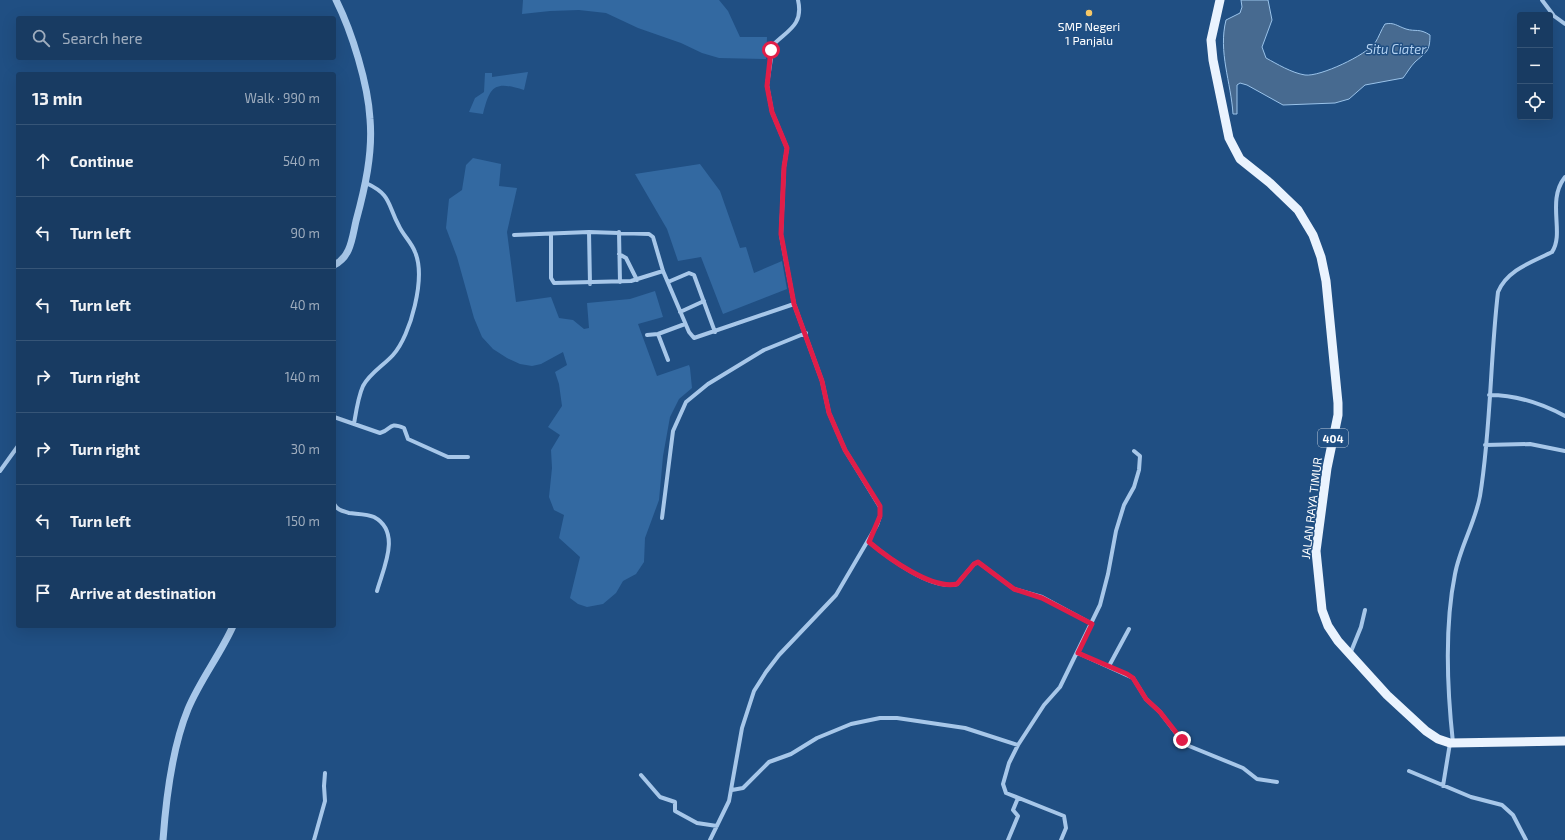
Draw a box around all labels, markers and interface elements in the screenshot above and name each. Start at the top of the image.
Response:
marker: SMP Negeri 1 Panjalu [1084,8,1094,18]
map controls [1517,12,1553,120]
button: + [1517,12,1553,48]
search box [16,16,336,60]
place label: SMP Negeri 1 Panjalu [1058,19,1120,48]
icon: search [30,27,52,49]
text: Search here [62,29,143,47]
route start [762,41,780,59]
water label: Situ Ciater [1366,41,1427,57]
button: − [1517,48,1553,84]
button: locate [1517,84,1553,120]
text: 13 min [32,88,83,108]
text: Walk · 990 m [244,90,320,106]
icon: ahead [32,150,54,172]
text: Continue [70,152,133,170]
text: 540 m [283,153,320,169]
icon: left [32,222,54,244]
text: Turn left [70,224,131,242]
text: 90 m [290,225,320,241]
icon: left [32,294,54,316]
text: Turn left [70,296,131,314]
text: 40 m [290,297,320,313]
icon: right [32,366,54,388]
text: Turn right [70,368,140,386]
text: 140 m [285,369,320,385]
road number: 404 [1318,429,1348,447]
icon: right [32,438,54,460]
text: Turn right [70,440,140,458]
text: 30 m [291,441,320,457]
street label: JALAN RAYA TIMUR [1298,456,1324,560]
icon: left [32,510,54,532]
text: Turn left [70,512,131,530]
text: 150 m [286,513,320,529]
icon: arrive [32,582,54,604]
text: Arrive at destination [70,584,216,602]
route end [1173,731,1191,749]

